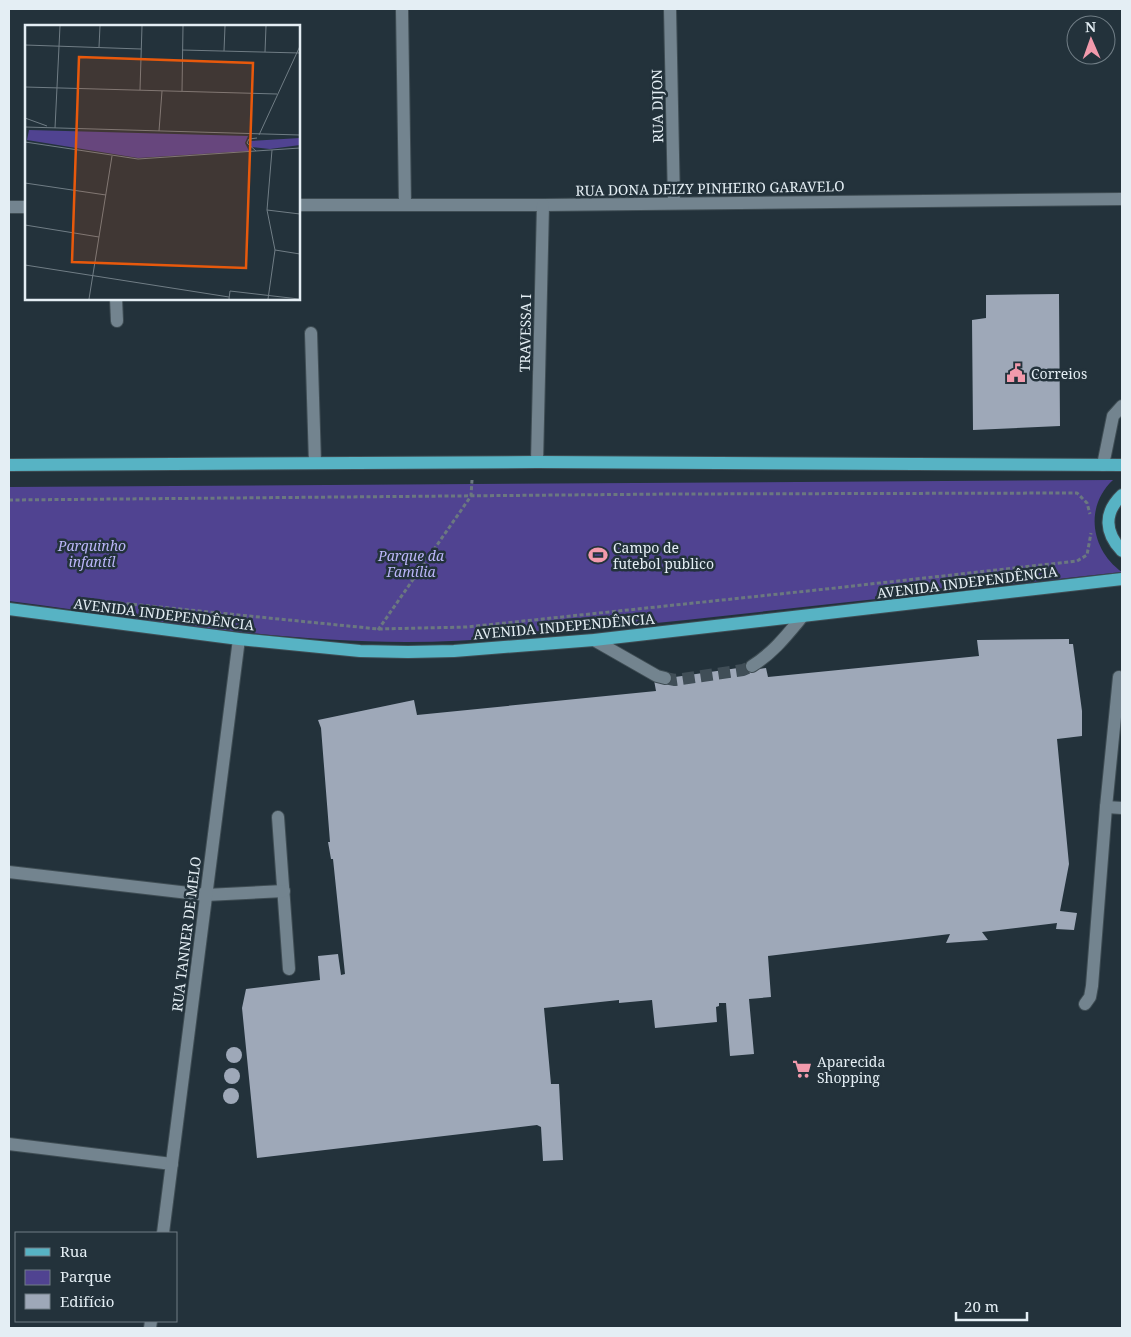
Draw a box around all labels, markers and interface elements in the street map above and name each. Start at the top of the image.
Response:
north arrow [1066,15,1116,65]
text: N [1085,17,1096,36]
inset map [25,25,300,300]
street label: RUA DIJON [647,69,667,143]
street label: RUA DONA DEIZY PINHEIRO GARAVELO [575,176,845,200]
street label: TRAVESSA I [515,294,535,372]
public building icon: Correios [1005,362,1027,384]
place label: Correios [1031,364,1087,383]
park label: Parquinho infantíl [57,536,126,571]
place label: Campo de futebol publico [613,538,714,573]
sports icon: Campo de futebol publico [587,544,609,566]
park label: Parque da Família [377,546,445,581]
street label: AVENIDA INDEPENDÊNCIA [876,561,1059,603]
street label: AVENIDA INDEPENDÊNCIA [73,593,256,635]
street label: AVENIDA INDEPENDÊNCIA [473,609,656,643]
street label: RUA TANNER DE MELO [167,855,205,1013]
place label: Aparecida Shopping [817,1052,885,1087]
supermarket icon: Aparecida Shopping [791,1058,813,1080]
legend [15,1232,178,1322]
text: Rua [60,1241,88,1261]
text: Parque [60,1266,111,1286]
scale bar [956,1290,1027,1322]
text: Edifício [60,1291,115,1311]
text: 20 m [964,1296,999,1316]

